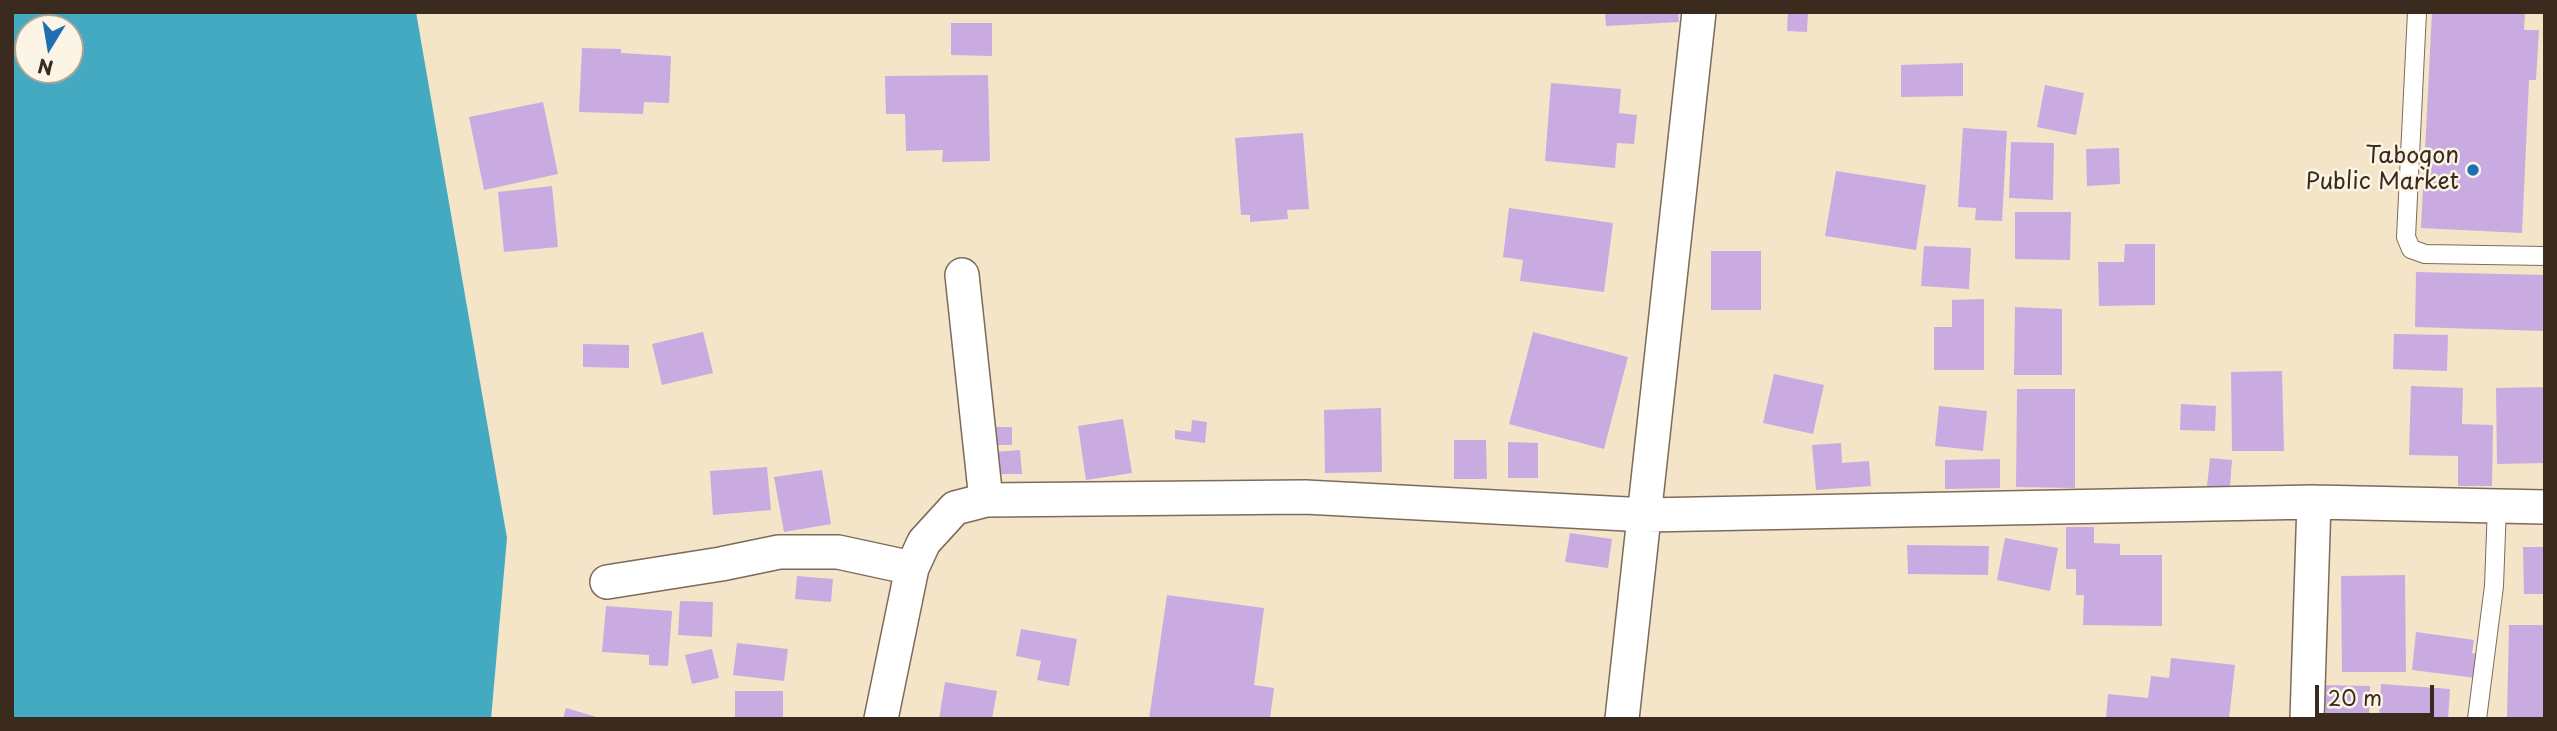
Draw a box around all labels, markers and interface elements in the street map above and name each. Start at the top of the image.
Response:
north arrow [14,14,84,84]
text: N [35,52,55,83]
place label: Tabogon Public Market [2306,143,2459,197]
marker: Tabogon Public Market [2465,162,2481,178]
scale bar [2319,672,2438,716]
text: 20 m [2328,681,2382,713]

